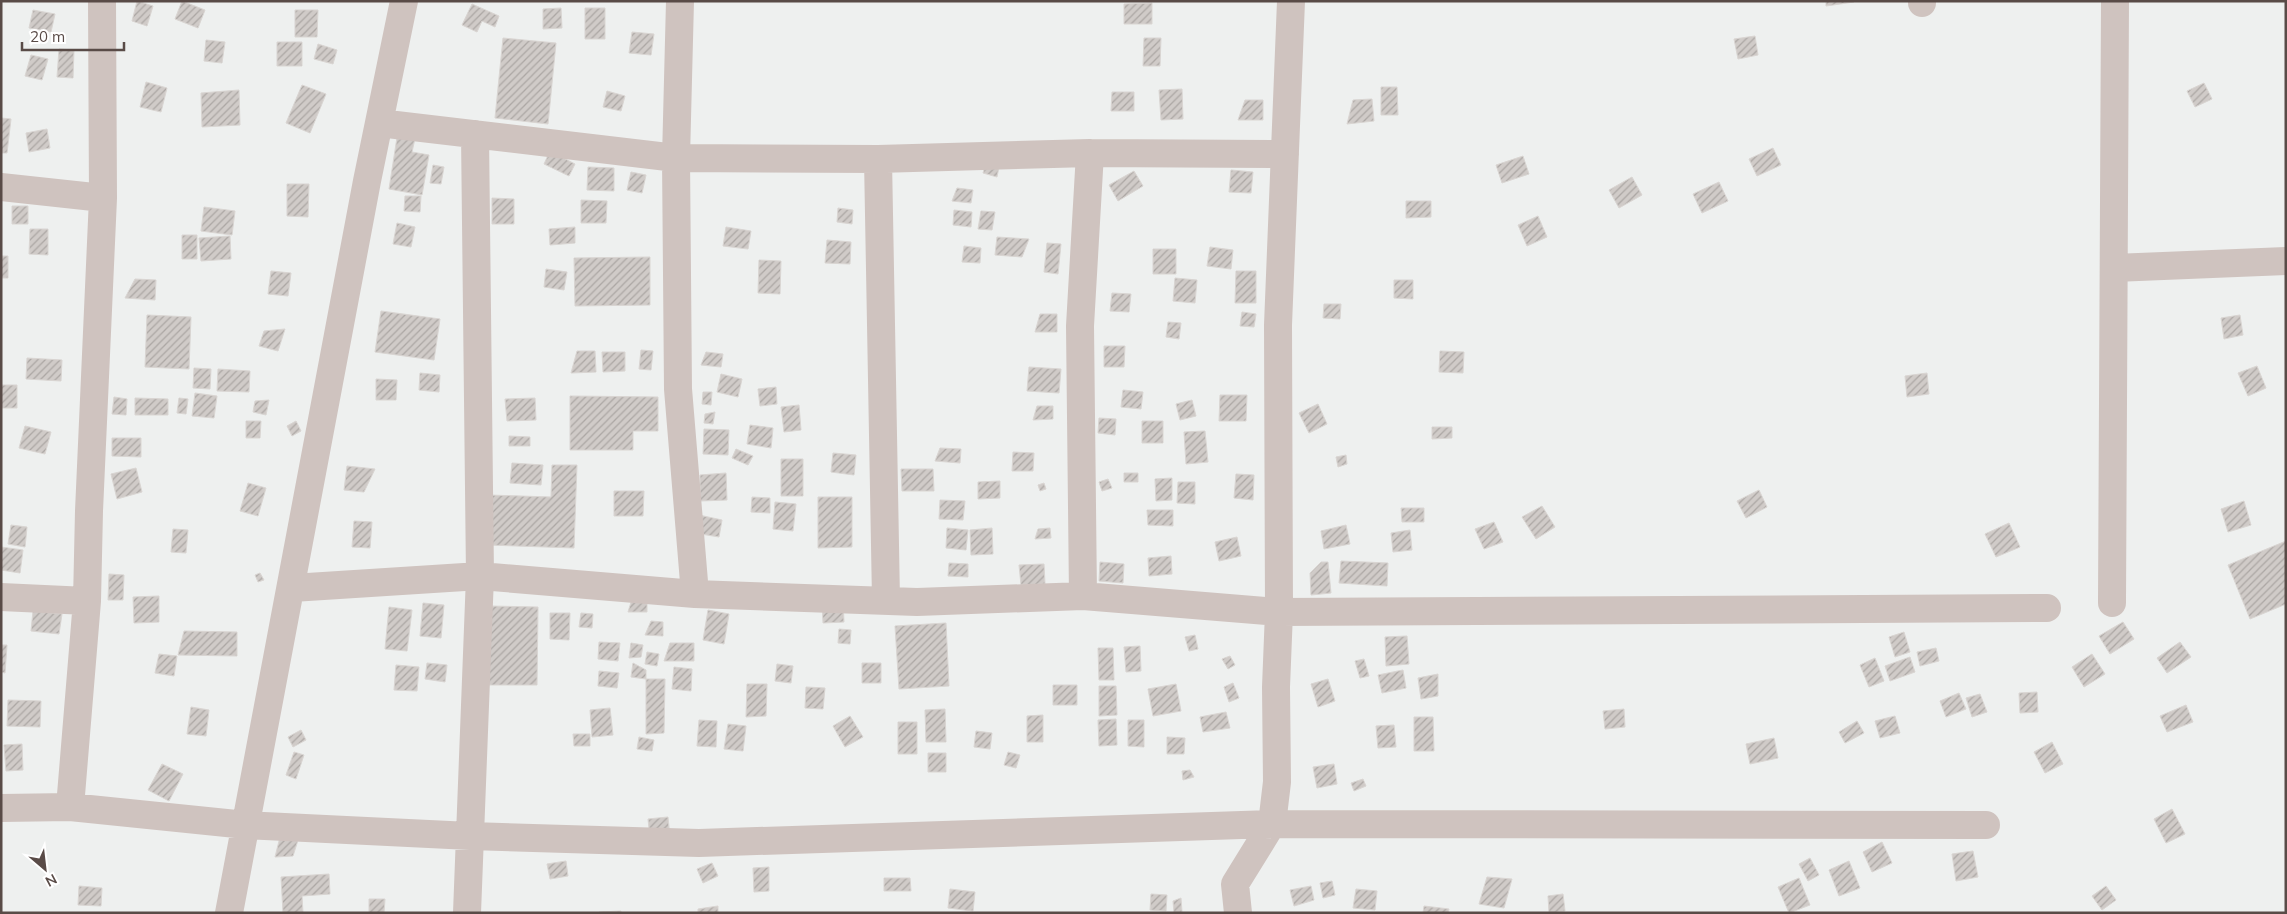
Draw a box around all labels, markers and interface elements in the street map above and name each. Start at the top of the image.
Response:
scale bar [22,20,125,52]
text: 20 m [30,27,65,46]
north arrow [20,844,70,894]
text: N [42,870,60,891]

